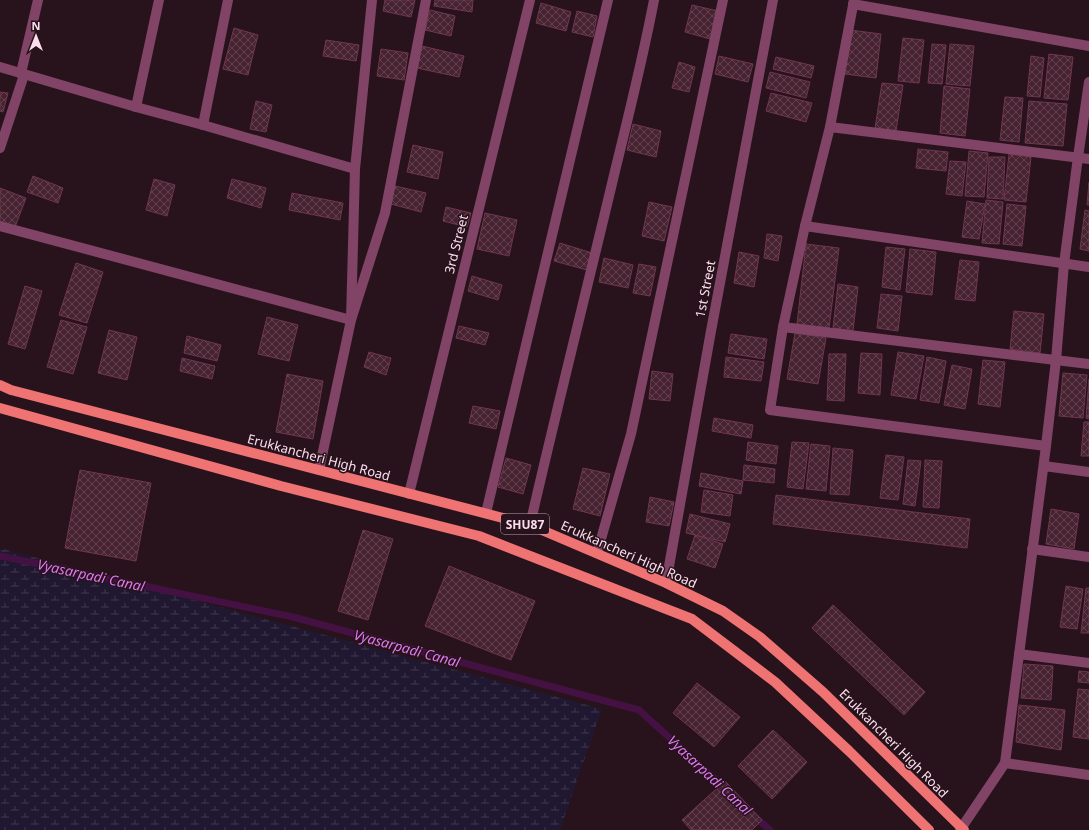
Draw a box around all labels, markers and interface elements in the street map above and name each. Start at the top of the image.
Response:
north arrow [16,16,56,56]
text: N [32,18,40,33]
street label: 3rd Street [440,212,472,275]
street label: 1st Street [691,259,719,319]
street label: Erukkancheri High Road [246,429,392,485]
road number: SHU87 [501,514,549,534]
street label: Erukkancheri High Road [558,516,700,592]
water label: Vyasarpadi Canal [36,554,147,596]
water label: Vyasarpadi Canal [352,625,462,671]
street label: Erukkancheri High Road [836,685,952,801]
water label: Vyasarpadi Canal [664,731,757,819]

